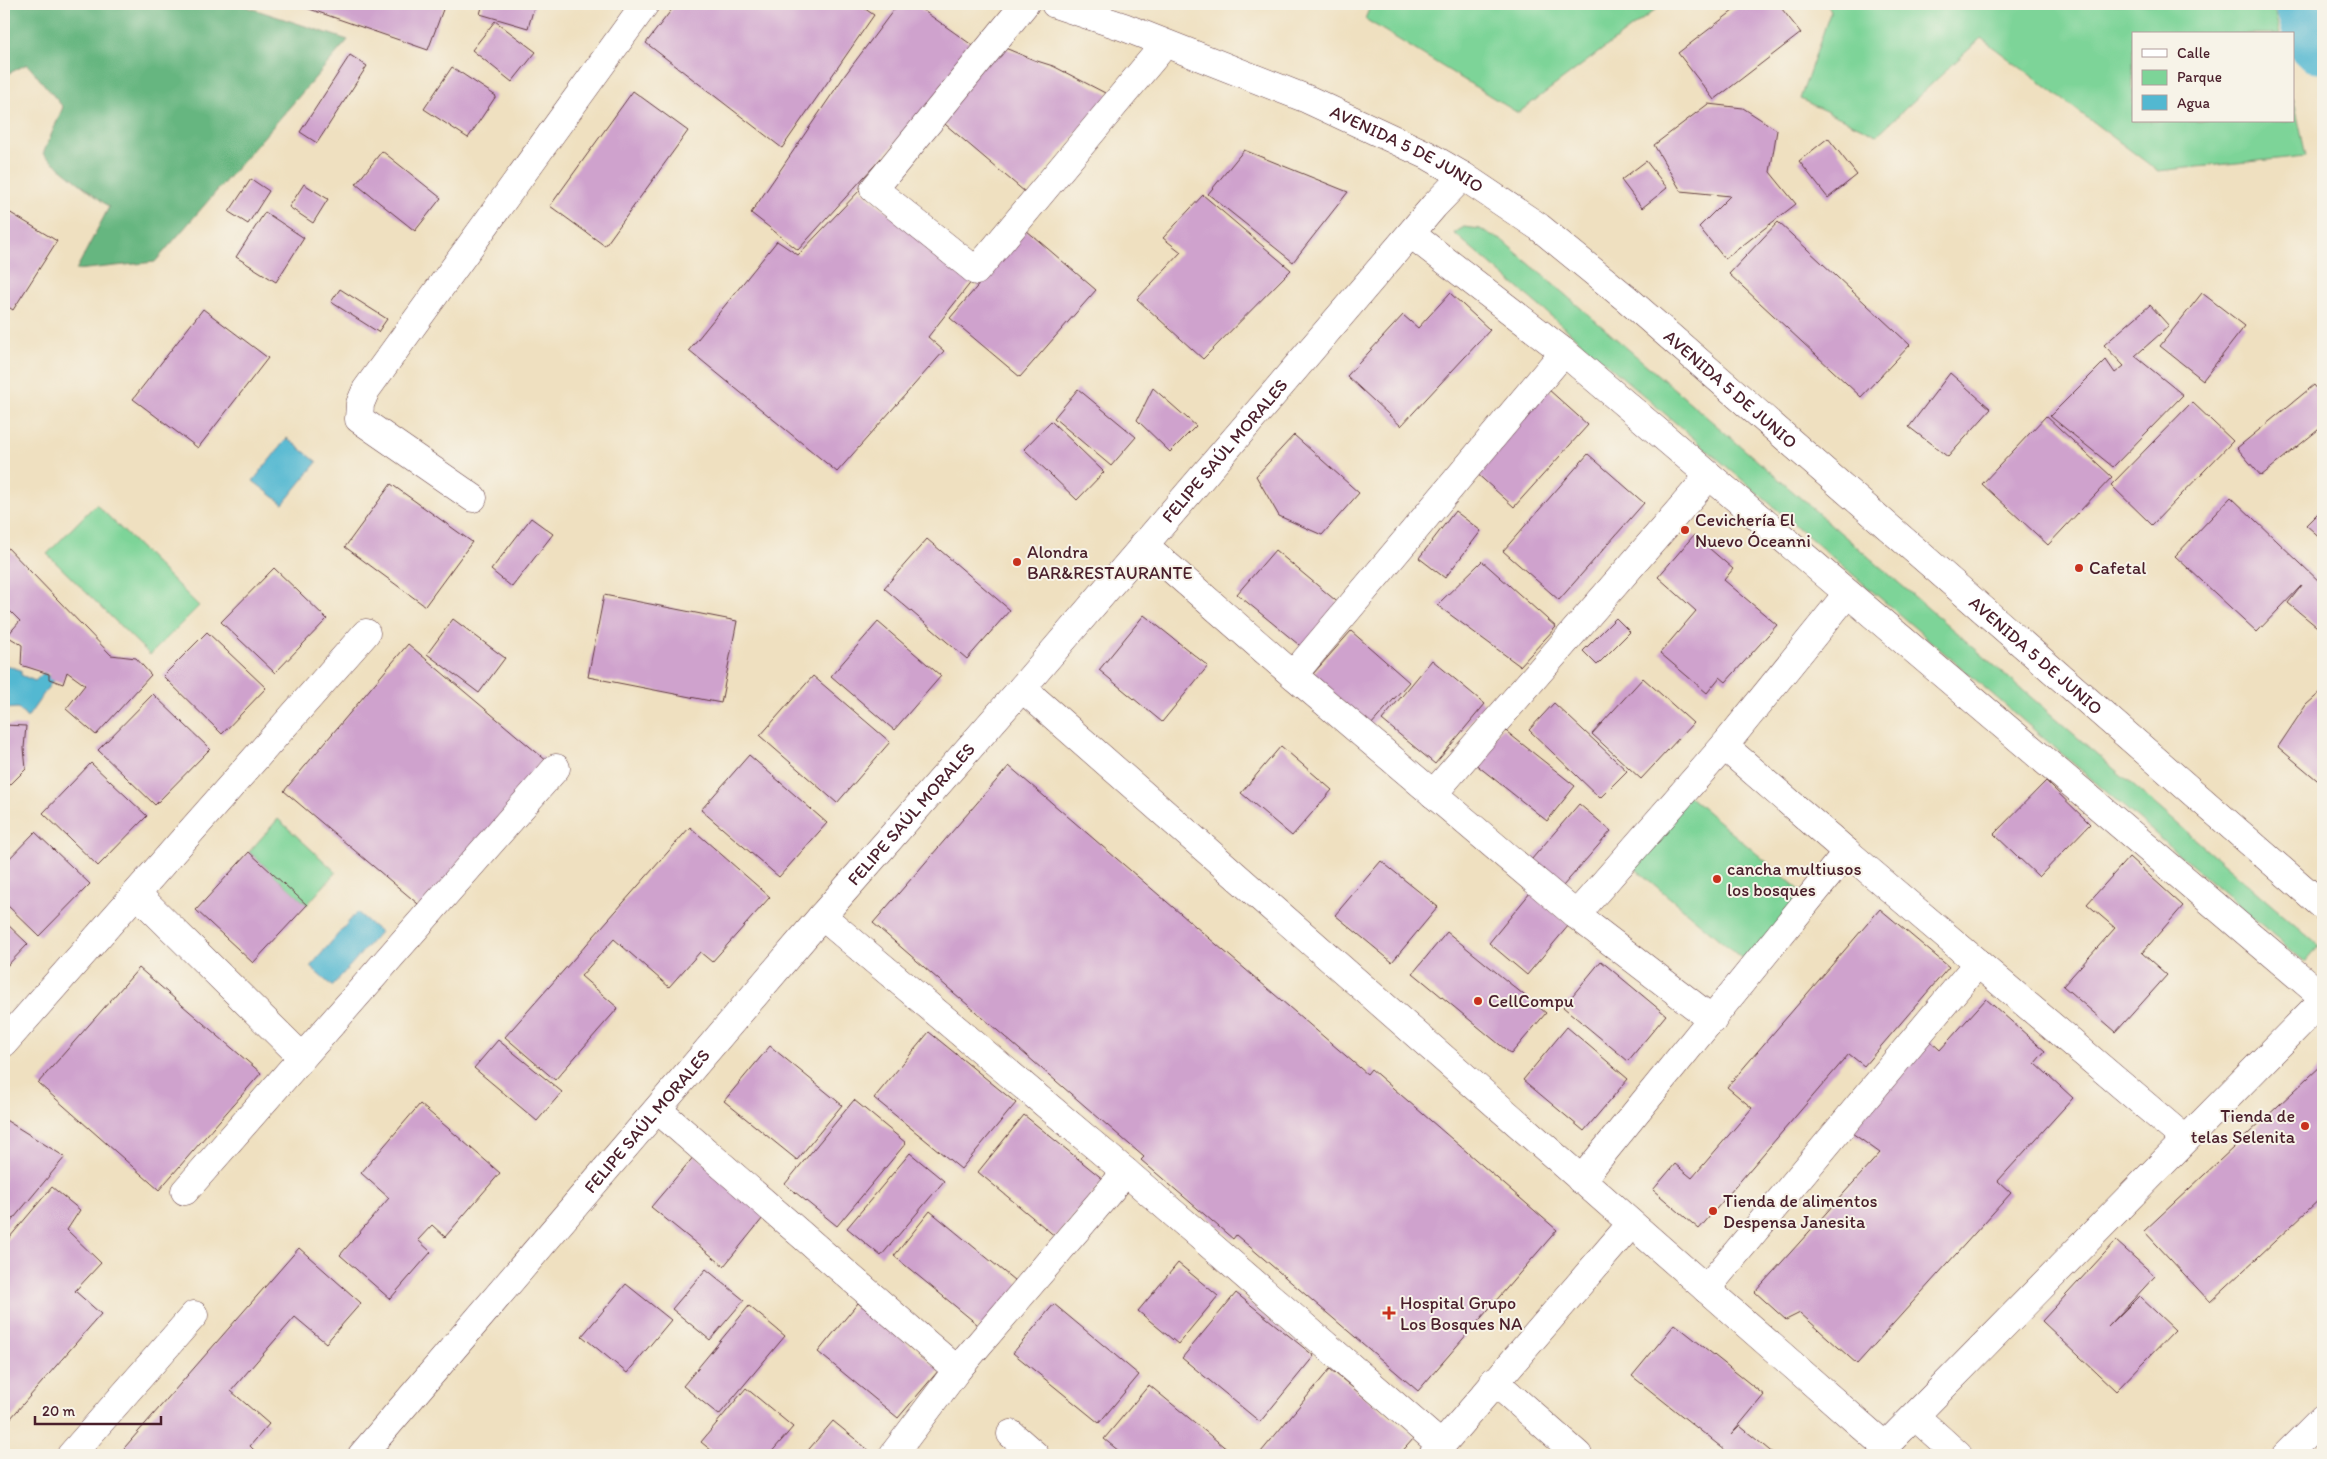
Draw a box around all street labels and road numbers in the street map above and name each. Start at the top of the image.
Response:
street label: AVENIDA 5 DE JUNIO [1327,100,1488,198]
street label: AVENIDA 5 DE JUNIO [1659,325,1802,453]
street label: FELIPE SAÚL MORALES [1157,374,1292,527]
street label: AVENIDA 5 DE JUNIO [1965,591,2107,719]
street label: FELIPE SAÚL MORALES [843,738,980,890]
street label: FELIPE SAÚL MORALES [579,1044,715,1198]

